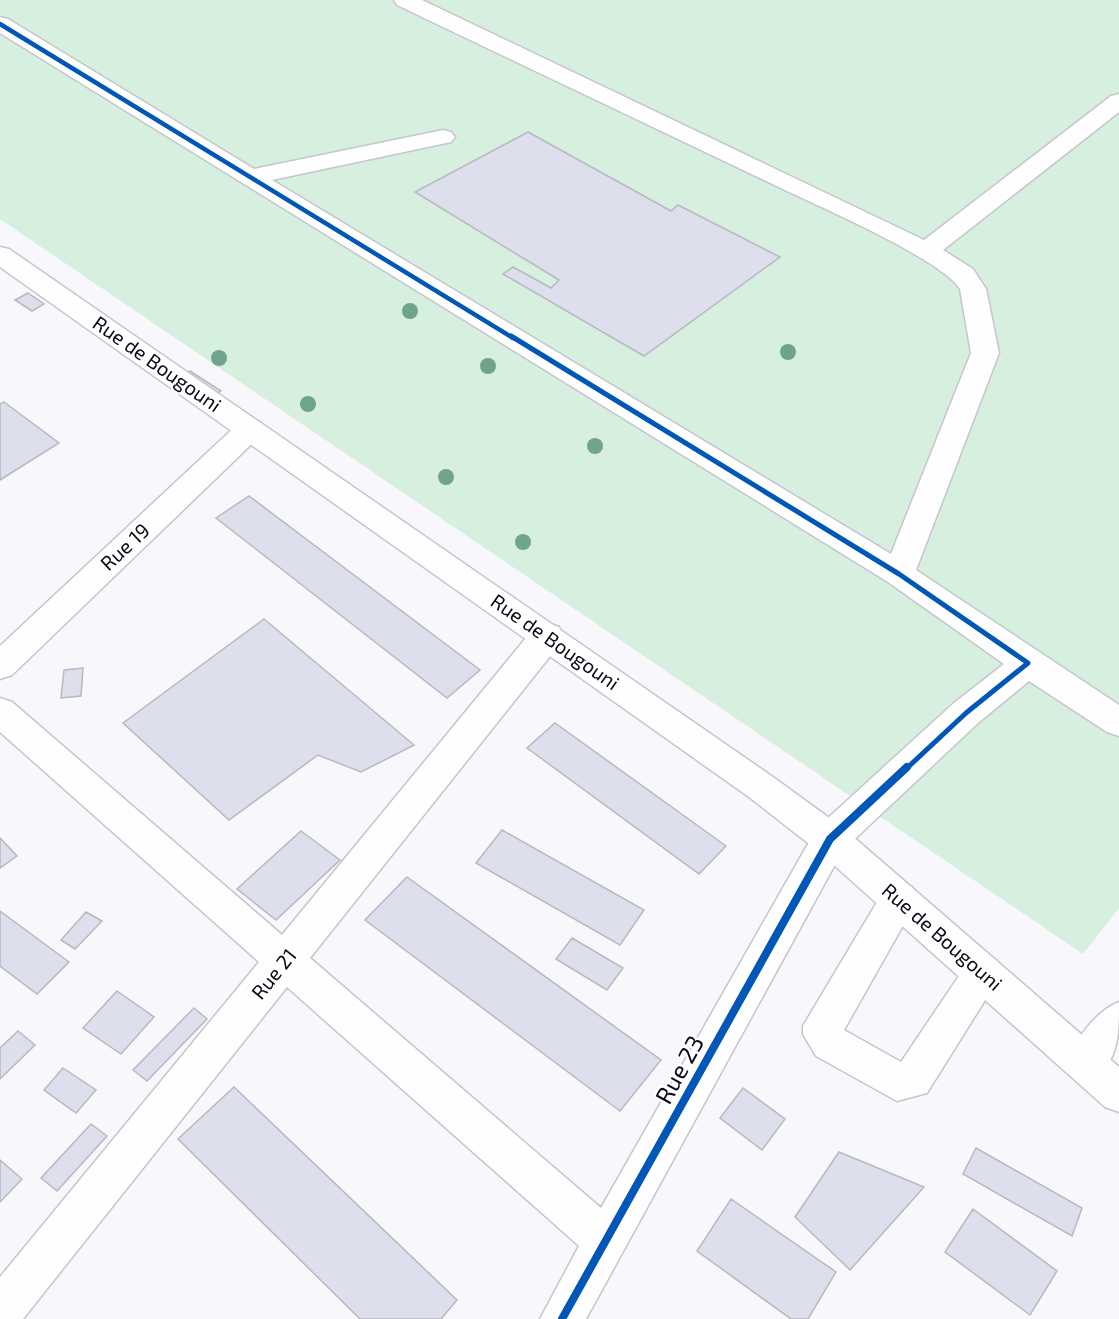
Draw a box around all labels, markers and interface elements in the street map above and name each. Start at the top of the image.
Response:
street label: Rue de Bougouni [89,310,226,416]
street label: Rue 19 [95,518,154,575]
street label: Rue de Bougouni [487,588,624,694]
street label: Rue de Bougouni [878,878,1008,995]
street label: Rue 21 [246,943,301,1004]
street label: Rue 23 [648,1030,709,1108]

